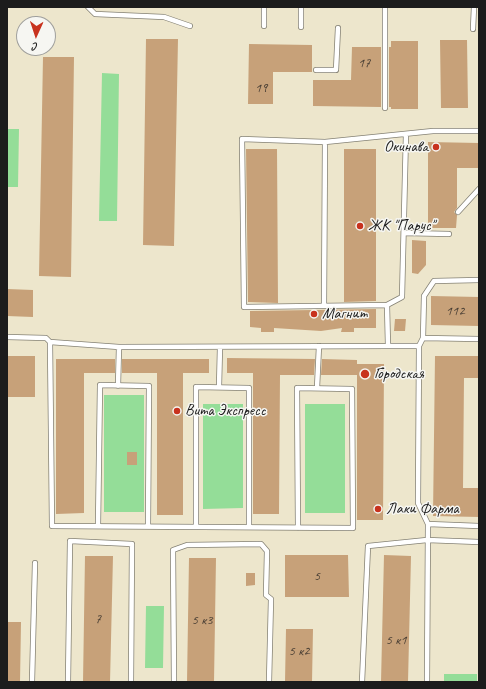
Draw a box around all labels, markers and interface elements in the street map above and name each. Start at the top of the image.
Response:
north arrow [16,16,56,56]
text: С [32,40,38,54]
house number: 17 [358,55,370,71]
house number: 19 [255,80,267,96]
place label: Окинава [384,137,428,157]
marker: Окинава [431,142,441,152]
place label: ЖК "Парус" [368,216,434,236]
marker: ЖК "Парус" [355,221,365,231]
house number: 112 [446,303,464,319]
place label: Магнит [322,304,367,324]
marker: Магнит [309,309,319,319]
place label: Городская [374,364,424,384]
marker: Городская [359,368,371,380]
place label: Вита Экспресс [185,401,266,421]
marker: Вита Экспресс [172,406,182,416]
place label: Лаки Фарма [386,499,459,519]
marker: Лаки Фарма [373,504,383,514]
house number: 5 [314,568,320,584]
house number: 7 [95,611,101,627]
house number: 5 к3 [191,612,213,628]
house number: 5 к1 [385,632,407,648]
house number: 5 к2 [288,643,310,659]

